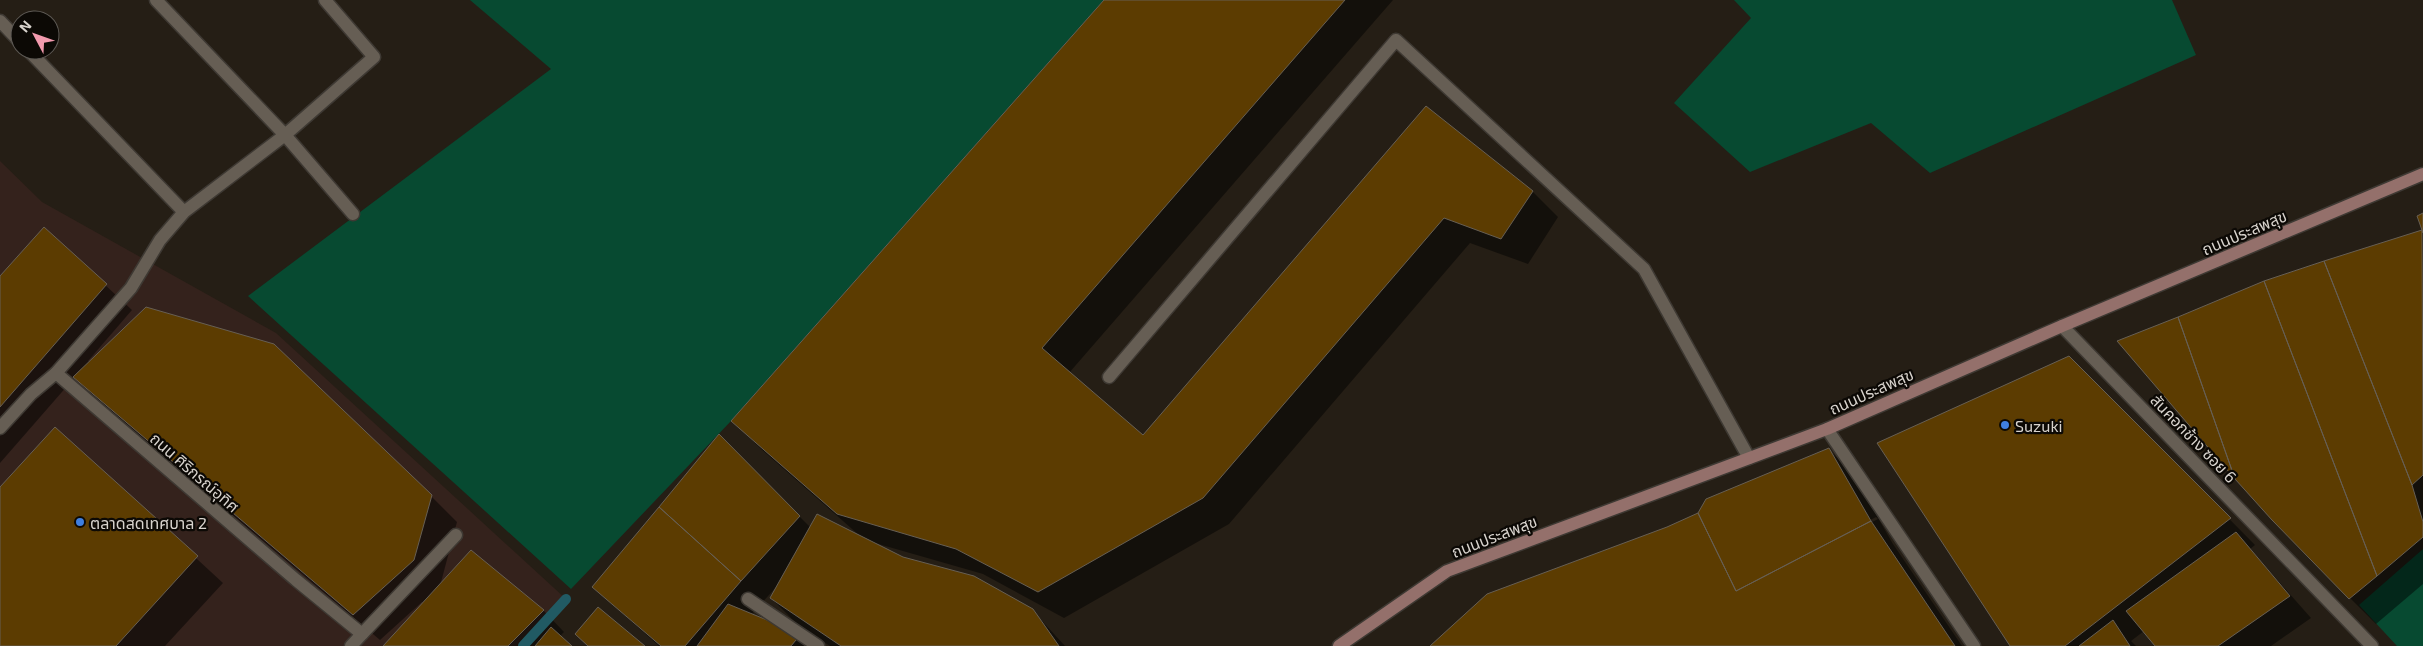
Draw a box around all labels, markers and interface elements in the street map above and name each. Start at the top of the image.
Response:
north arrow [10,10,60,60]
text: N [15,17,35,36]
street label: ถนนประสพสุข [2199,206,2290,259]
street label: ถนนประสพสุข [1826,364,1917,419]
street label: สันคอกช้าง ซอย 6 [2147,390,2241,486]
place label: Suzuki [2015,416,2063,435]
marker: Suzuki [1999,419,2011,431]
street label: ถนน ศิริกรณ์อุทิศ [146,428,243,517]
street label: ถนนประสพสุข [1448,511,1540,562]
place label: ตลาดสดเทศบาล 2 [90,513,207,532]
marker: ตลาดสดเทศบาล 2 [74,516,86,528]

